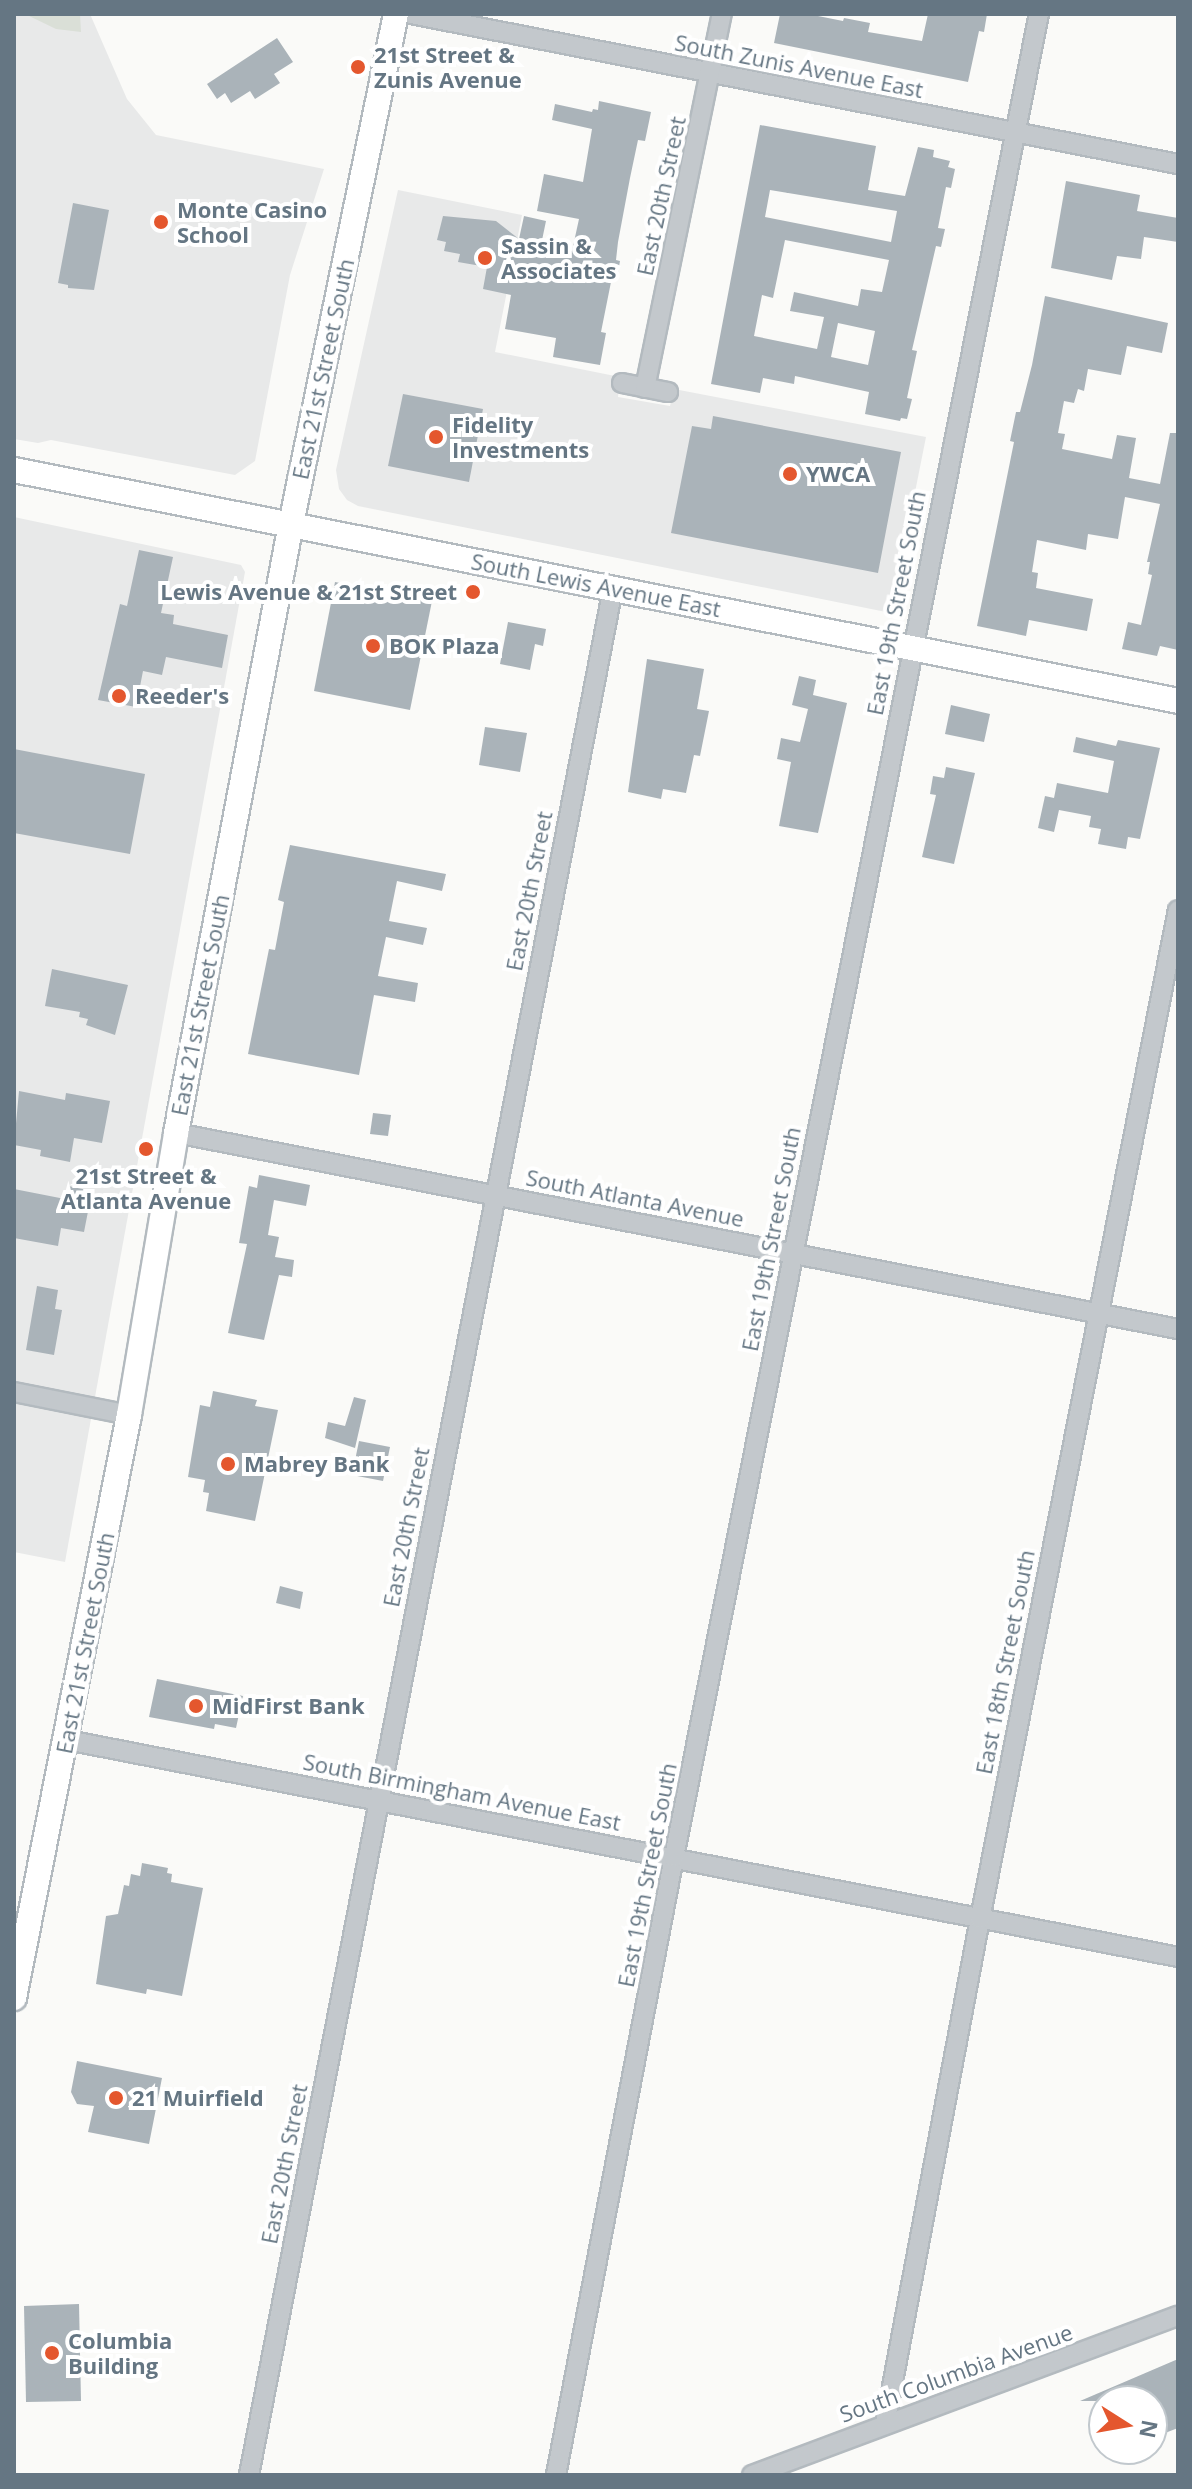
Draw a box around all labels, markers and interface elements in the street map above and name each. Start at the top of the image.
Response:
street label: South Zunis Avenue East [673,29,925,103]
place label: 21st Street & Zunis Avenue [374,41,522,92]
marker: 21st Street & Zunis Avenue [349,58,367,76]
street label: East 20th Street [631,114,691,278]
place label: Monte Casino School [177,196,327,248]
marker: Monte Casino School [152,213,170,231]
place label: Sassin & Associates [501,232,616,284]
marker: Sassin & Associates [476,249,494,267]
street label: East 21st Street South [287,256,359,482]
place label: Fidelity Investments [452,411,589,462]
marker: Fidelity Investments [427,428,445,446]
place label: YWCA [806,461,870,487]
marker: YWCA [781,465,799,483]
street label: East 19th Street South [861,489,931,717]
street label: South Lewis Avenue East [469,548,723,622]
place label: Lewis Avenue & 21st Street [160,579,457,605]
marker: Lewis Avenue & 21st Street [464,583,482,601]
place label: BOK Plaza [389,633,499,659]
marker: BOK Plaza [364,637,382,655]
place label: Reeder's [135,683,229,709]
marker: Reeder's [110,687,128,705]
street label: East 20th Street [501,809,557,973]
street label: East 21st Street South [166,892,234,1118]
street label: East 19th Street South [736,1125,806,1353]
marker: 21st Street & Atlanta Avenue [137,1140,155,1158]
place label: 21st Street & Atlanta Avenue [61,1162,231,1214]
street label: South Atlanta Avenue [524,1164,746,1232]
street label: East 20th Street [378,1445,434,1609]
place label: Mabrey Bank [244,1451,389,1477]
marker: Mabrey Bank [219,1455,237,1473]
street label: East 21st Street South [51,1530,119,1756]
street label: East 18th Street South [970,1548,1040,1776]
place label: MidFirst Bank [212,1693,365,1719]
marker: MidFirst Bank [187,1697,205,1715]
street label: South Birmingham Avenue East [301,1748,623,1836]
street label: East 19th Street South [612,1761,682,1989]
street label: East 20th Street [256,2082,312,2246]
place label: 21 Muirfield [132,2085,264,2111]
marker: 21 Muirfield [107,2089,125,2107]
street label: South Columbia Avenue [836,2319,1076,2427]
place label: Columbia Building [68,2327,172,2378]
marker: Columbia Building [43,2344,61,2362]
north arrow [1088,2385,1168,2465]
text: N [1133,2418,1166,2441]

